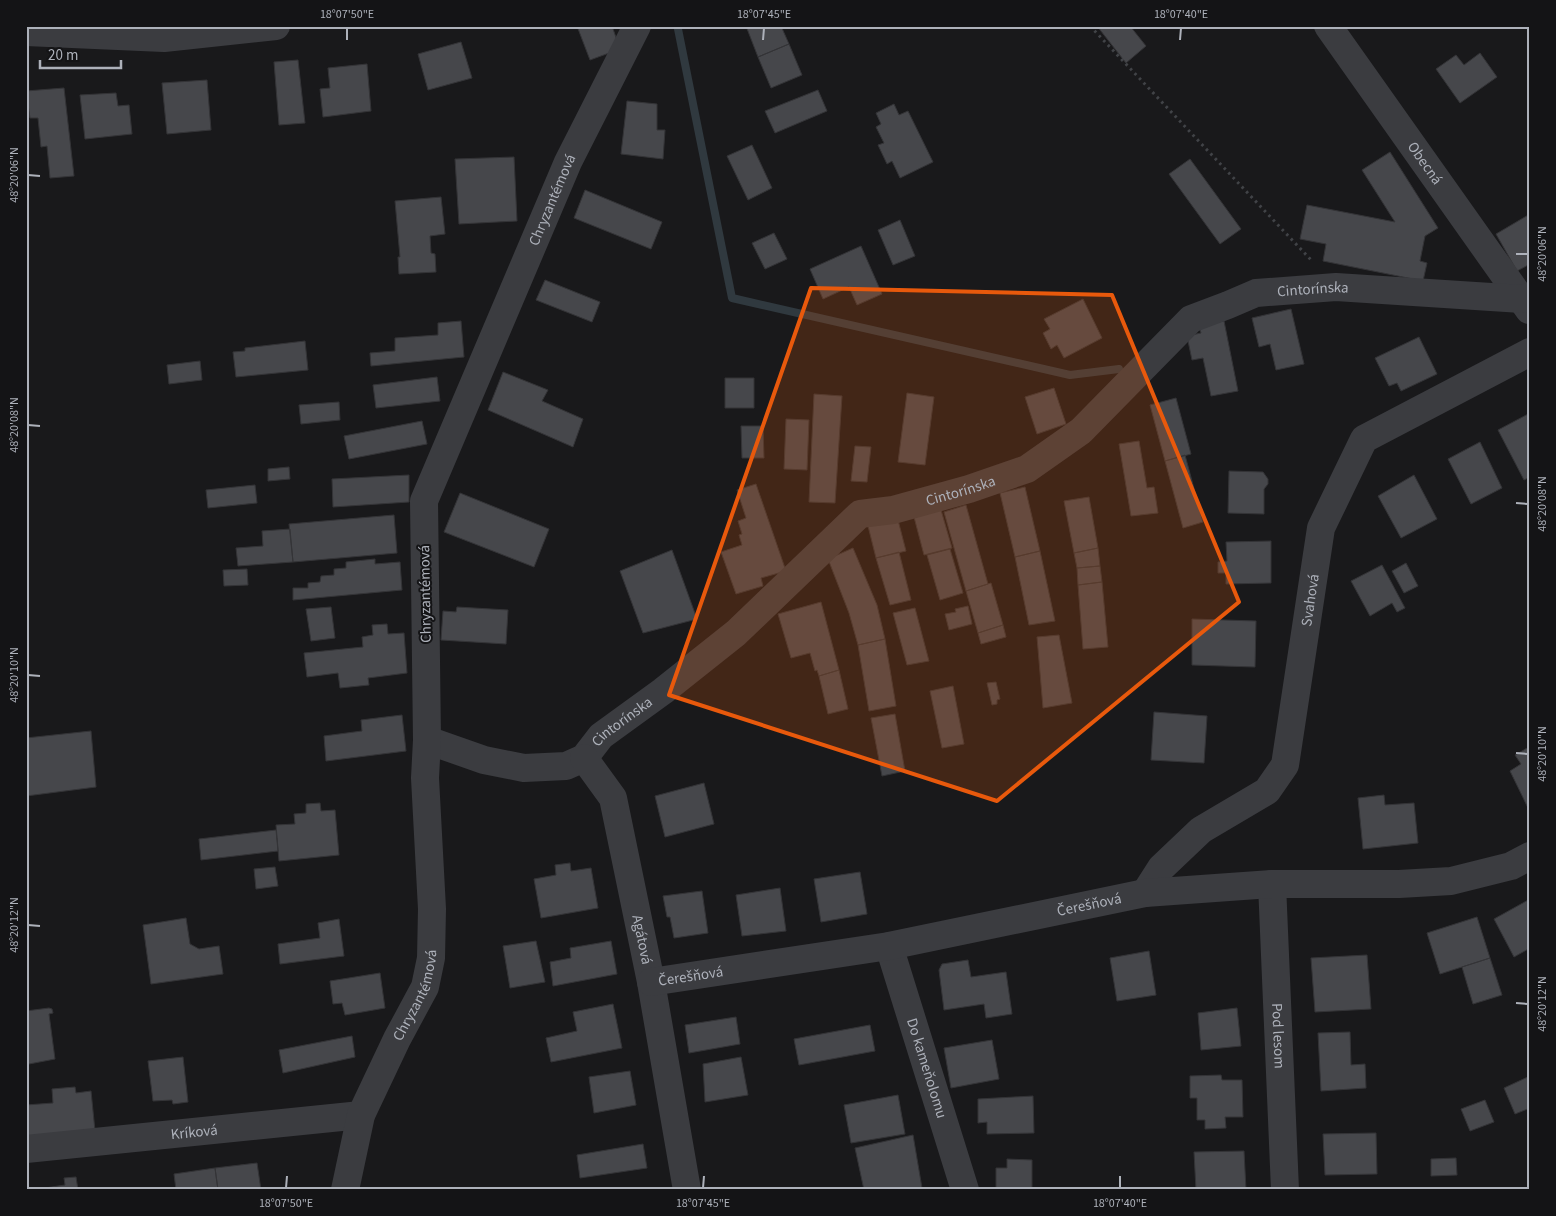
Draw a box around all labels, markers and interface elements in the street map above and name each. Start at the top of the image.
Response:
text: 18°07'50"E [320,6,374,23]
text: 18°07'45"E [737,6,791,23]
text: 18°07'40"E [1154,6,1208,23]
scale bar [40,38,121,70]
text: 20 m [48,45,78,66]
street label: Obecná [1402,138,1447,189]
text: 48°20'06"N [6,147,23,203]
street label: Chryzantémová [524,150,581,249]
text: 48°20'06"N [1534,226,1551,282]
street label: Cintorínska [1276,277,1349,302]
text: 48°20'08"N [6,397,23,453]
street label: Cintorínska [923,471,998,511]
text: 48°20'08"N [1534,476,1551,532]
street label: Chryzantémová [414,545,437,643]
street label: Svahová [1296,572,1325,628]
text: 48°20'10"N [6,647,23,703]
street label: Cintorínska [587,692,657,751]
text: 48°20'10"N [1534,726,1551,782]
street label: Čerešňová [1055,888,1123,922]
text: 48°20'12"N [6,897,23,953]
street label: Agátová [626,913,657,966]
street label: Chryzantémová [388,949,442,1045]
street label: Čerešňová [657,961,725,992]
text: 48°20'12"N [1534,976,1551,1032]
street label: Pod lesom [1266,1003,1290,1069]
street label: Do kameňolomu [901,1016,952,1121]
street label: Kríková [170,1120,219,1145]
text: 18°07'50"E [259,1195,313,1212]
text: 18°07'45"E [676,1195,730,1212]
text: 18°07'40"E [1093,1195,1147,1212]

